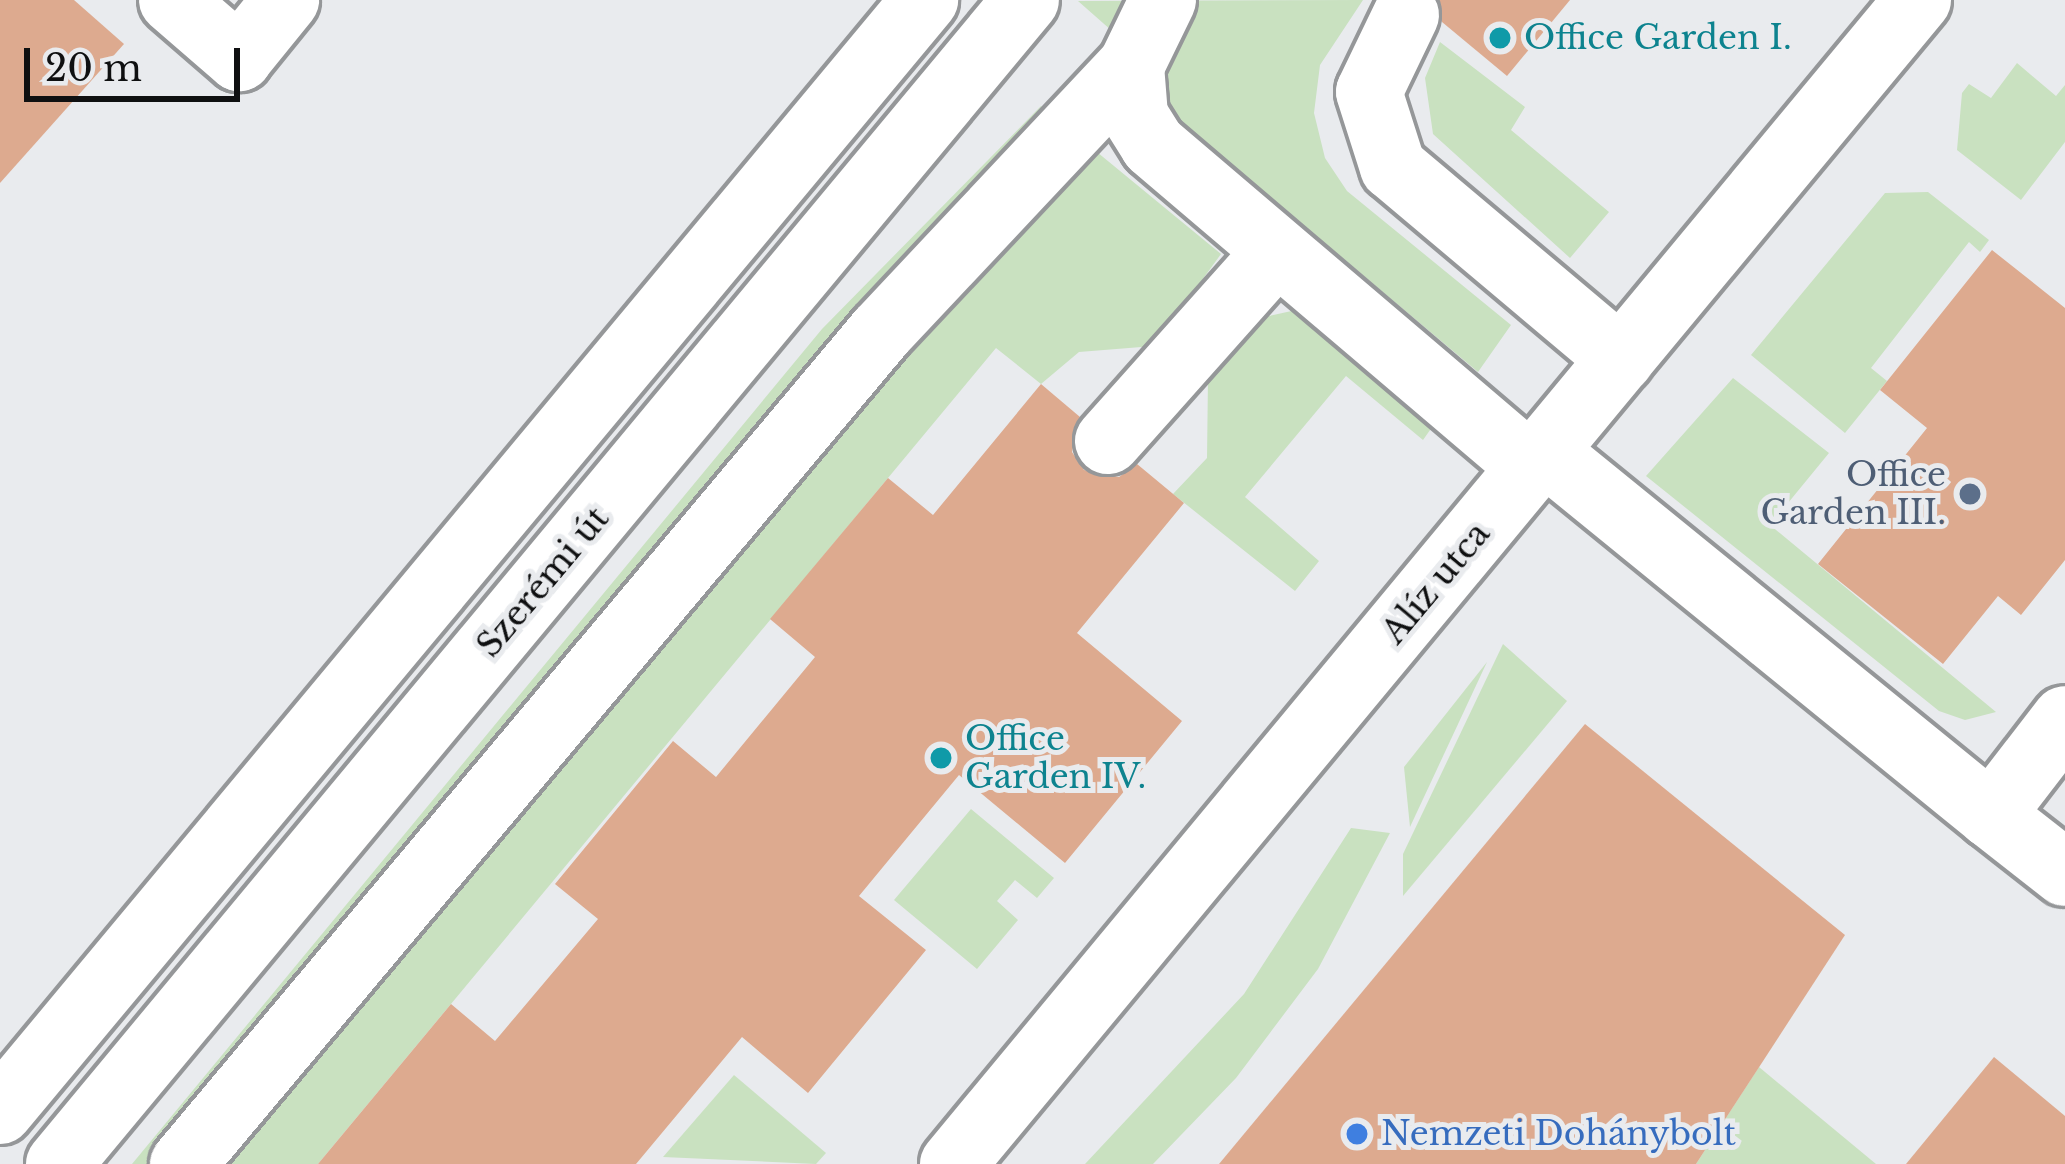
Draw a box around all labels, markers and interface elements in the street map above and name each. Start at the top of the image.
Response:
place label: Office Garden I. [1524,18,1792,58]
scale bar [30,24,246,98]
marker: Office Garden I. [1487,25,1513,51]
text: 20 m [45,46,142,91]
place label: Office Garden III. [1760,455,1946,533]
marker: Office Garden III. [1957,481,1983,507]
street label: Szerémi út [469,499,617,665]
street label: Alíz utca [1374,514,1498,652]
place label: Office Garden IV. [965,719,1146,797]
marker: Office Garden IV. [928,745,954,771]
place label: Nemzeti Dohánybolt [1381,1114,1736,1154]
marker: Nemzeti Dohánybolt [1344,1121,1370,1147]

